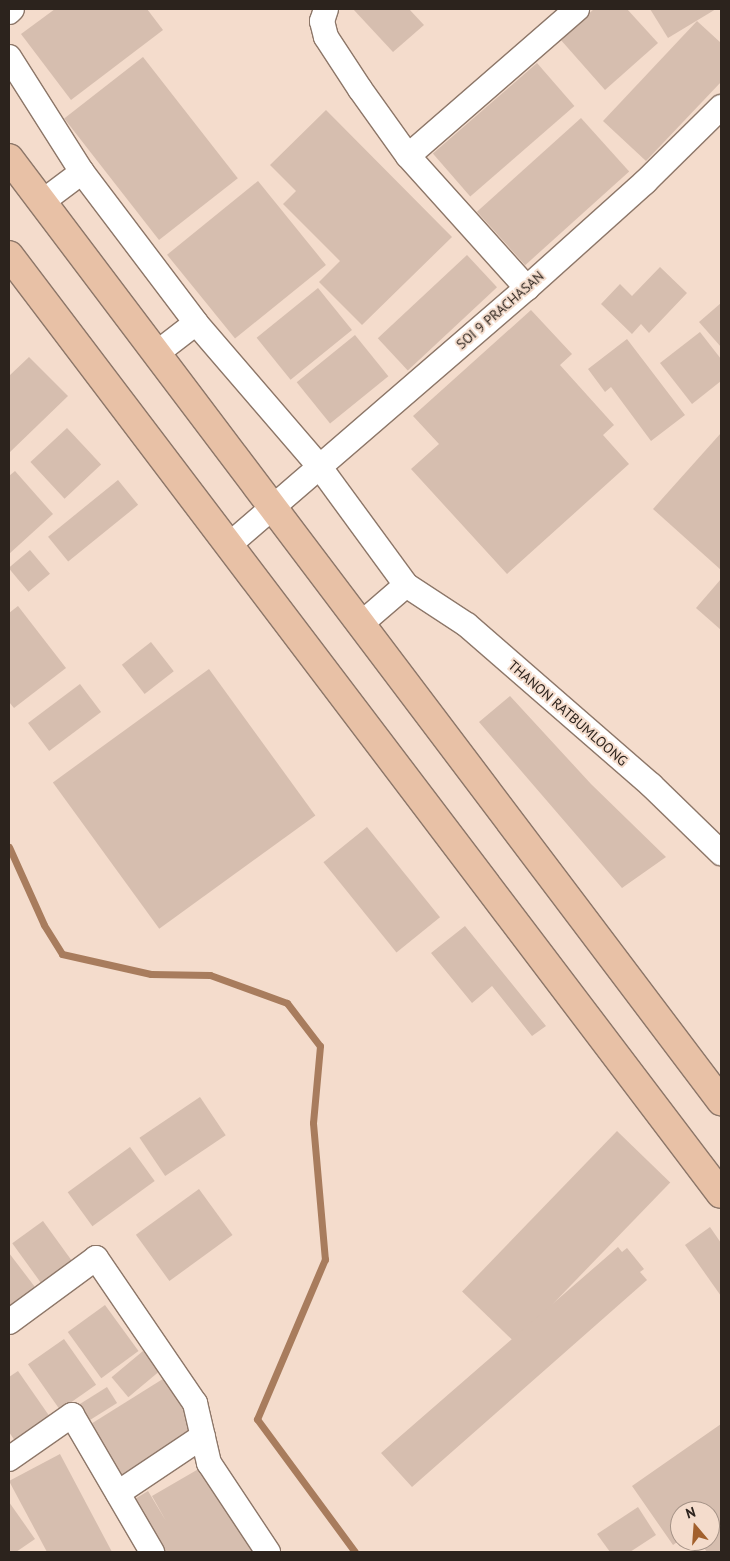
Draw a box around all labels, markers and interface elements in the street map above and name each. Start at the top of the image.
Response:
street label: SOI 9 PRACHASAN [453,267,547,353]
street label: THANON RATBUMLOONG [505,657,631,769]
north arrow [670,1501,720,1551]
text: N [684,1503,698,1523]

